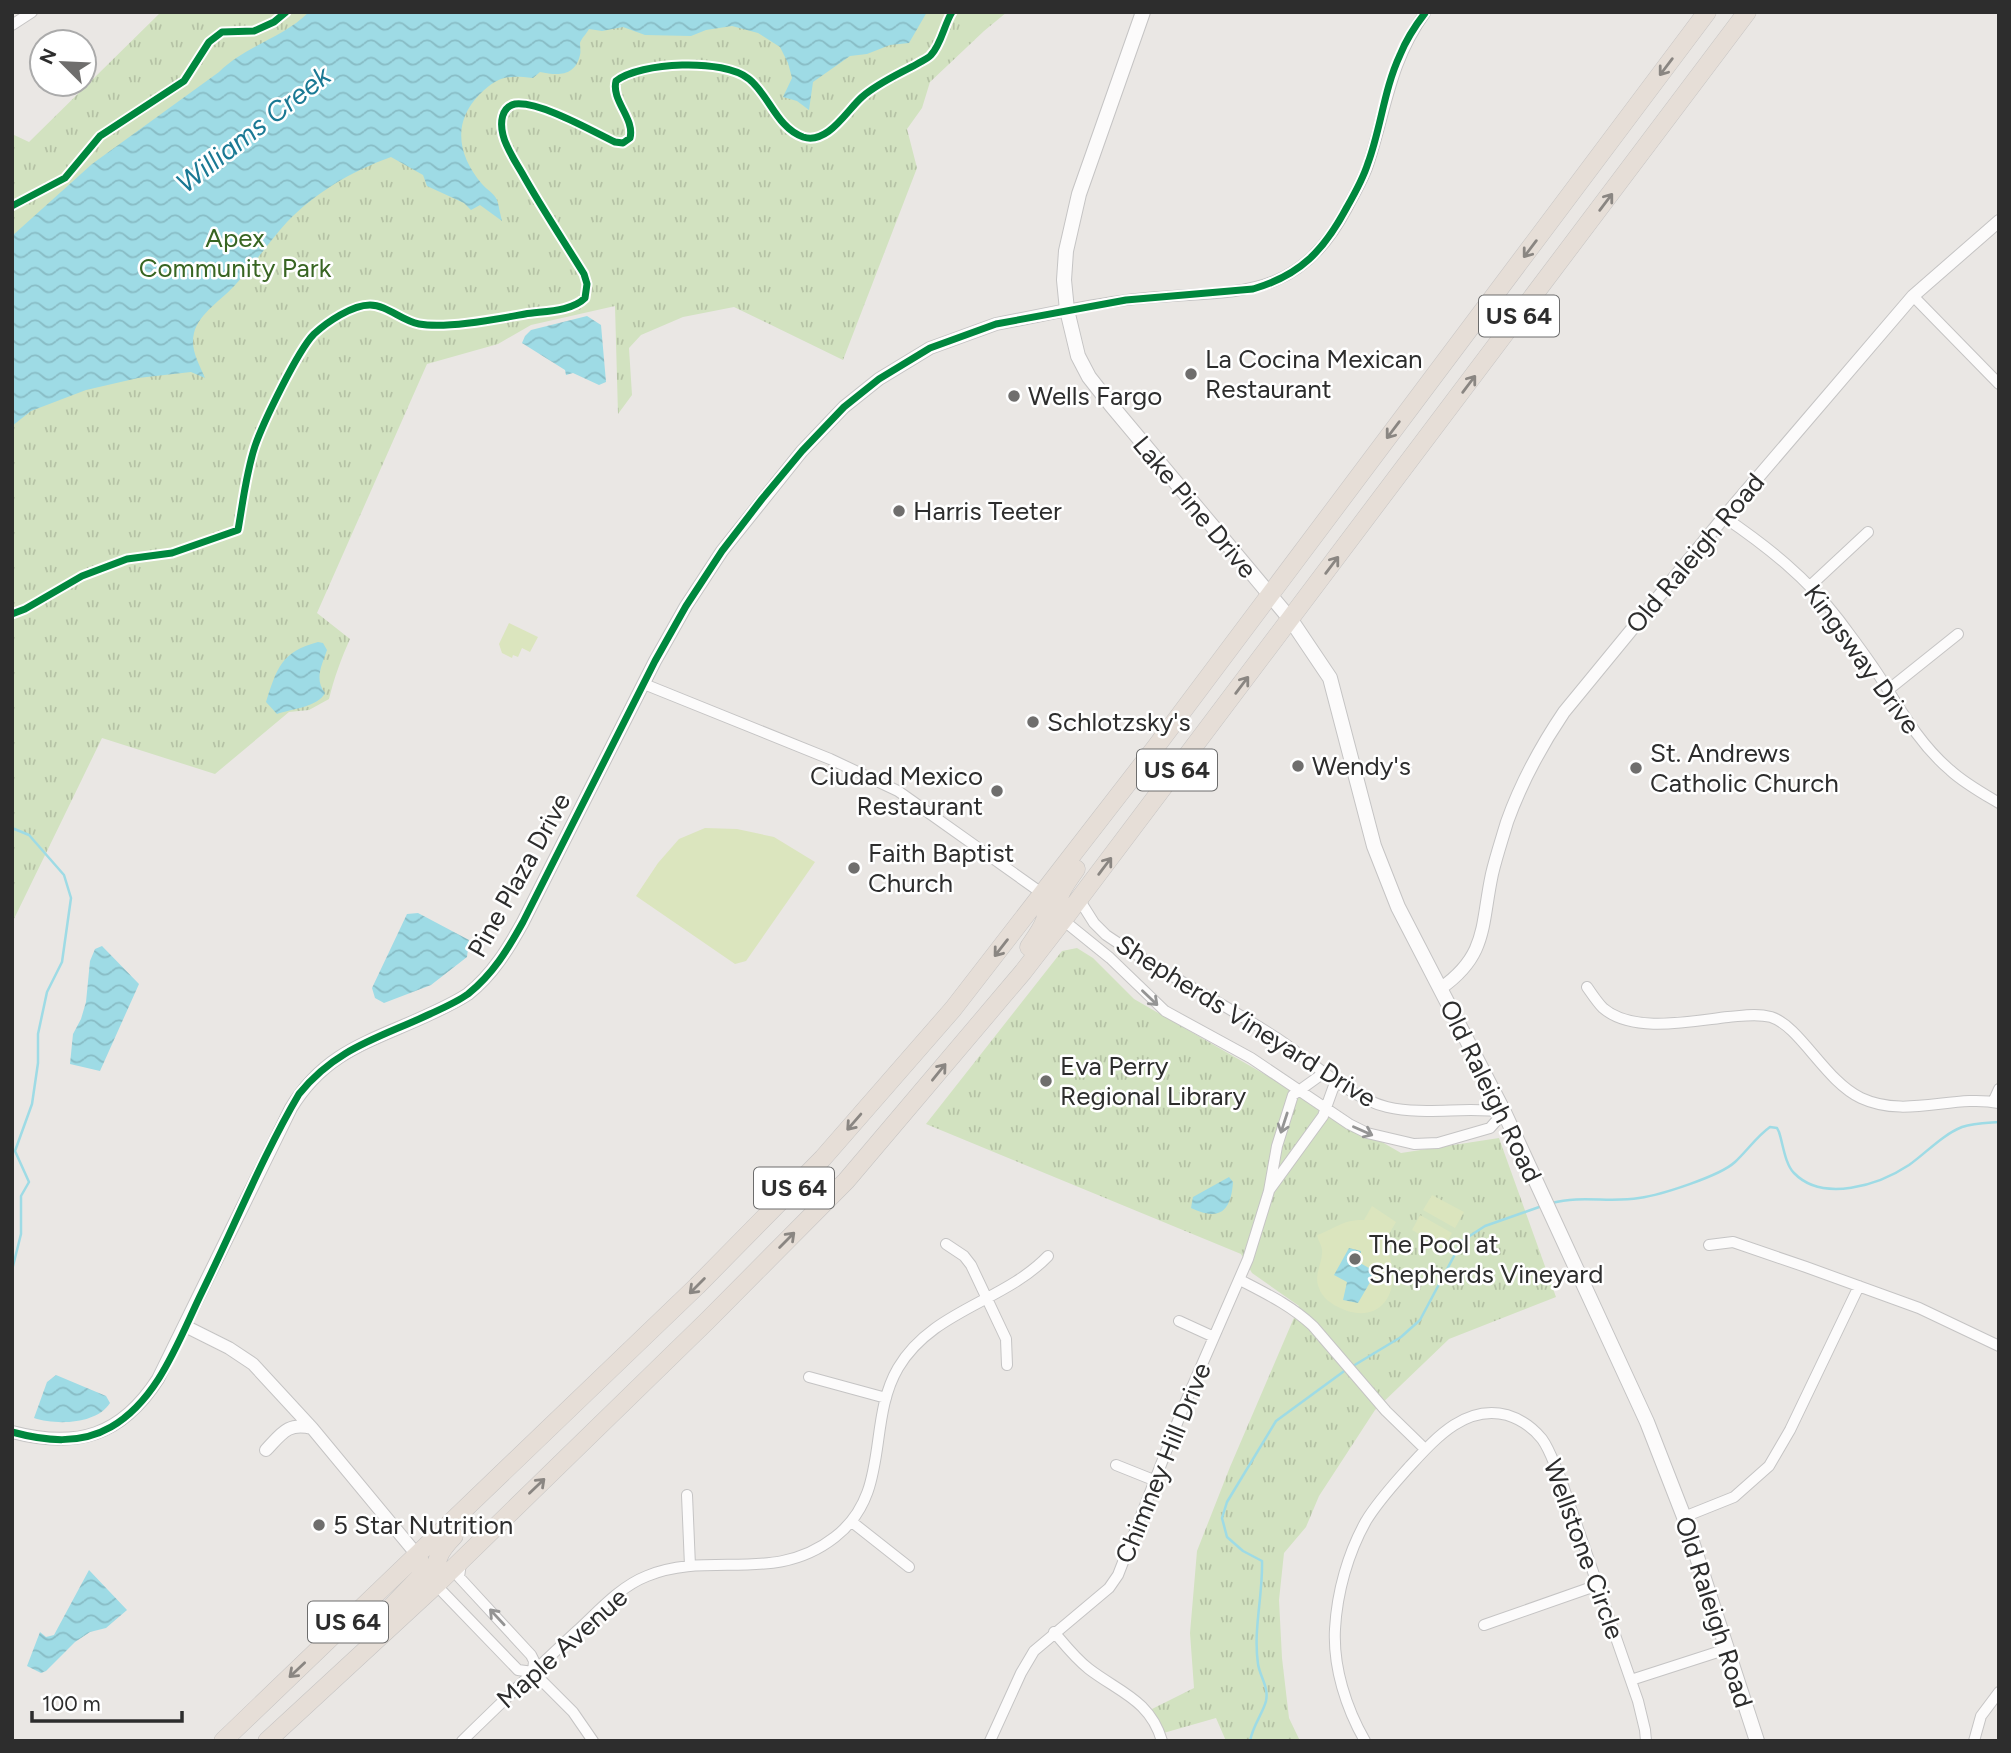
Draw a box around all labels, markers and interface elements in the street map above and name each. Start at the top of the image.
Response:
north arrow [28,28,98,98]
text: N [34,45,61,68]
water label: Williams Creek [169,57,338,200]
one-way arrow [1659,57,1674,76]
one-way arrow [1598,193,1613,212]
park label: Apex Community Park [139,222,332,284]
one-way arrow [1522,239,1537,257]
road number: US 64 [1479,296,1559,337]
place label: La Cocina Mexican Restaurant [1205,343,1423,405]
marker: La Cocina Mexican Restaurant [1183,366,1199,382]
one-way arrow [1461,375,1476,394]
place label: Wells Fargo [1028,380,1162,412]
marker: Wells Fargo [1006,388,1022,404]
one-way arrow [1386,421,1401,440]
street label: Lake Pine Drive [1126,429,1264,585]
street label: Old Raleigh Road [1619,466,1771,640]
place label: Harris Teeter [913,495,1062,527]
marker: Harris Teeter [891,503,907,519]
one-way arrow [1324,557,1339,575]
street label: Kingsway Drive [1797,578,1927,740]
one-way arrow [1235,676,1250,694]
place label: Schlotzsky's [1047,706,1191,738]
marker: Schlotzsky's [1025,714,1041,730]
place label: St. Andrews Catholic Church [1650,737,1839,799]
road number: US 64 [1137,750,1217,790]
place label: Wendy's [1312,750,1411,782]
marker: Wendy's [1290,758,1306,774]
place label: Ciudad Mexico Restaurant [810,760,983,822]
marker: St. Andrews Catholic Church [1628,760,1644,776]
marker: Ciudad Mexico Restaurant [989,783,1005,799]
street label: Pine Plaza Drive [461,787,577,963]
place label: Faith Baptist Church [868,837,1015,899]
one-way arrow [1097,857,1112,875]
marker: Faith Baptist Church [846,860,862,876]
street label: Shepherds Vineyard Drive [1110,928,1382,1114]
one-way arrow [993,938,1008,956]
one-way arrow [1142,989,1159,1006]
street label: Old Raleigh Road [1433,995,1549,1187]
place label: Eva Perry Regional Library [1060,1050,1246,1112]
one-way arrow [932,1063,947,1081]
marker: Eva Perry Regional Library [1038,1073,1054,1089]
one-way arrow [1277,1112,1290,1134]
one-way arrow [846,1113,862,1131]
one-way arrow [1352,1125,1374,1138]
road number: US 64 [754,1168,834,1208]
place label: The Pool at Shepherds Vineyard [1369,1228,1603,1290]
one-way arrow [778,1232,795,1249]
marker: The Pool at Shepherds Vineyard [1347,1251,1363,1267]
one-way arrow [689,1278,706,1295]
street label: Chimney Hill Drive [1108,1358,1218,1568]
street label: Wellstone Circle [1537,1455,1631,1643]
one-way arrow [529,1478,546,1495]
place label: 5 Star Nutrition [333,1509,513,1541]
street label: Old Raleigh Road [1668,1512,1760,1712]
marker: 5 Star Nutrition [311,1517,327,1533]
street label: Maple Avenue [490,1581,634,1715]
road number: US 64 [308,1602,388,1642]
one-way arrow [488,1609,505,1626]
one-way arrow [289,1661,306,1678]
scale bar [32,1680,182,1724]
text: 100 m [42,1691,101,1716]

